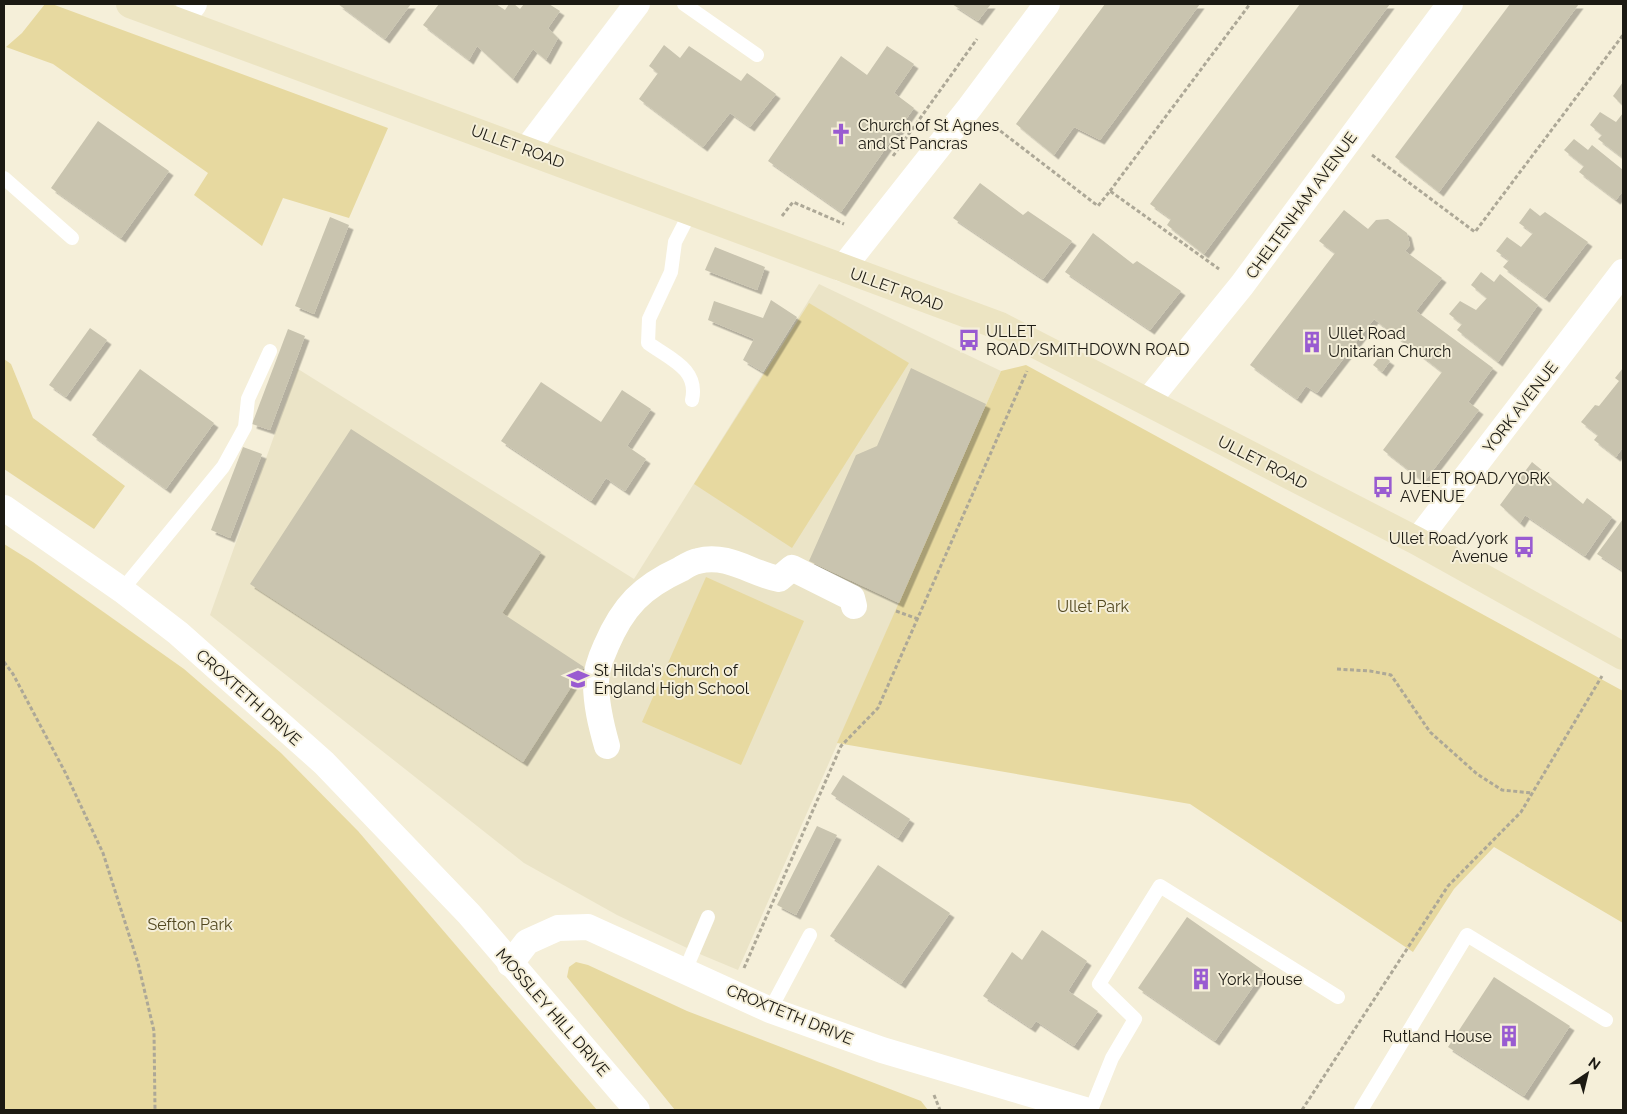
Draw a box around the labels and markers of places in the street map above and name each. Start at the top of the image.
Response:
place label: Church of St Agnes and St Pancras [858,116,999,153]
church icon: Church of St Agnes and St Pancras [828,121,854,147]
place label: ULLET ROAD/SMITHDOWN ROAD [986,322,1189,359]
place label: Ullet Road Unitarian Church [1328,324,1451,361]
bus stop icon: ULLET ROAD/SMITHDOWN ROAD [956,327,982,353]
building icon: Ullet Road Unitarian Church [1299,329,1325,355]
place label: ULLET ROAD/YORK AVENUE [1400,469,1551,506]
bus stop icon: ULLET ROAD/YORK AVENUE [1370,474,1396,500]
place label: Ullet Road/york Avenue [1389,529,1509,566]
bus stop icon: Ullet Road/york Avenue [1511,534,1537,560]
place label: St Hilda's Church of England High School [594,661,750,698]
school or university icon: St Hilda's Church of England High School [565,666,591,692]
building icon: York House [1188,966,1214,992]
place label: York House [1218,970,1302,989]
building icon: Rutland House [1496,1023,1522,1049]
place label: Rutland House [1383,1027,1492,1046]

